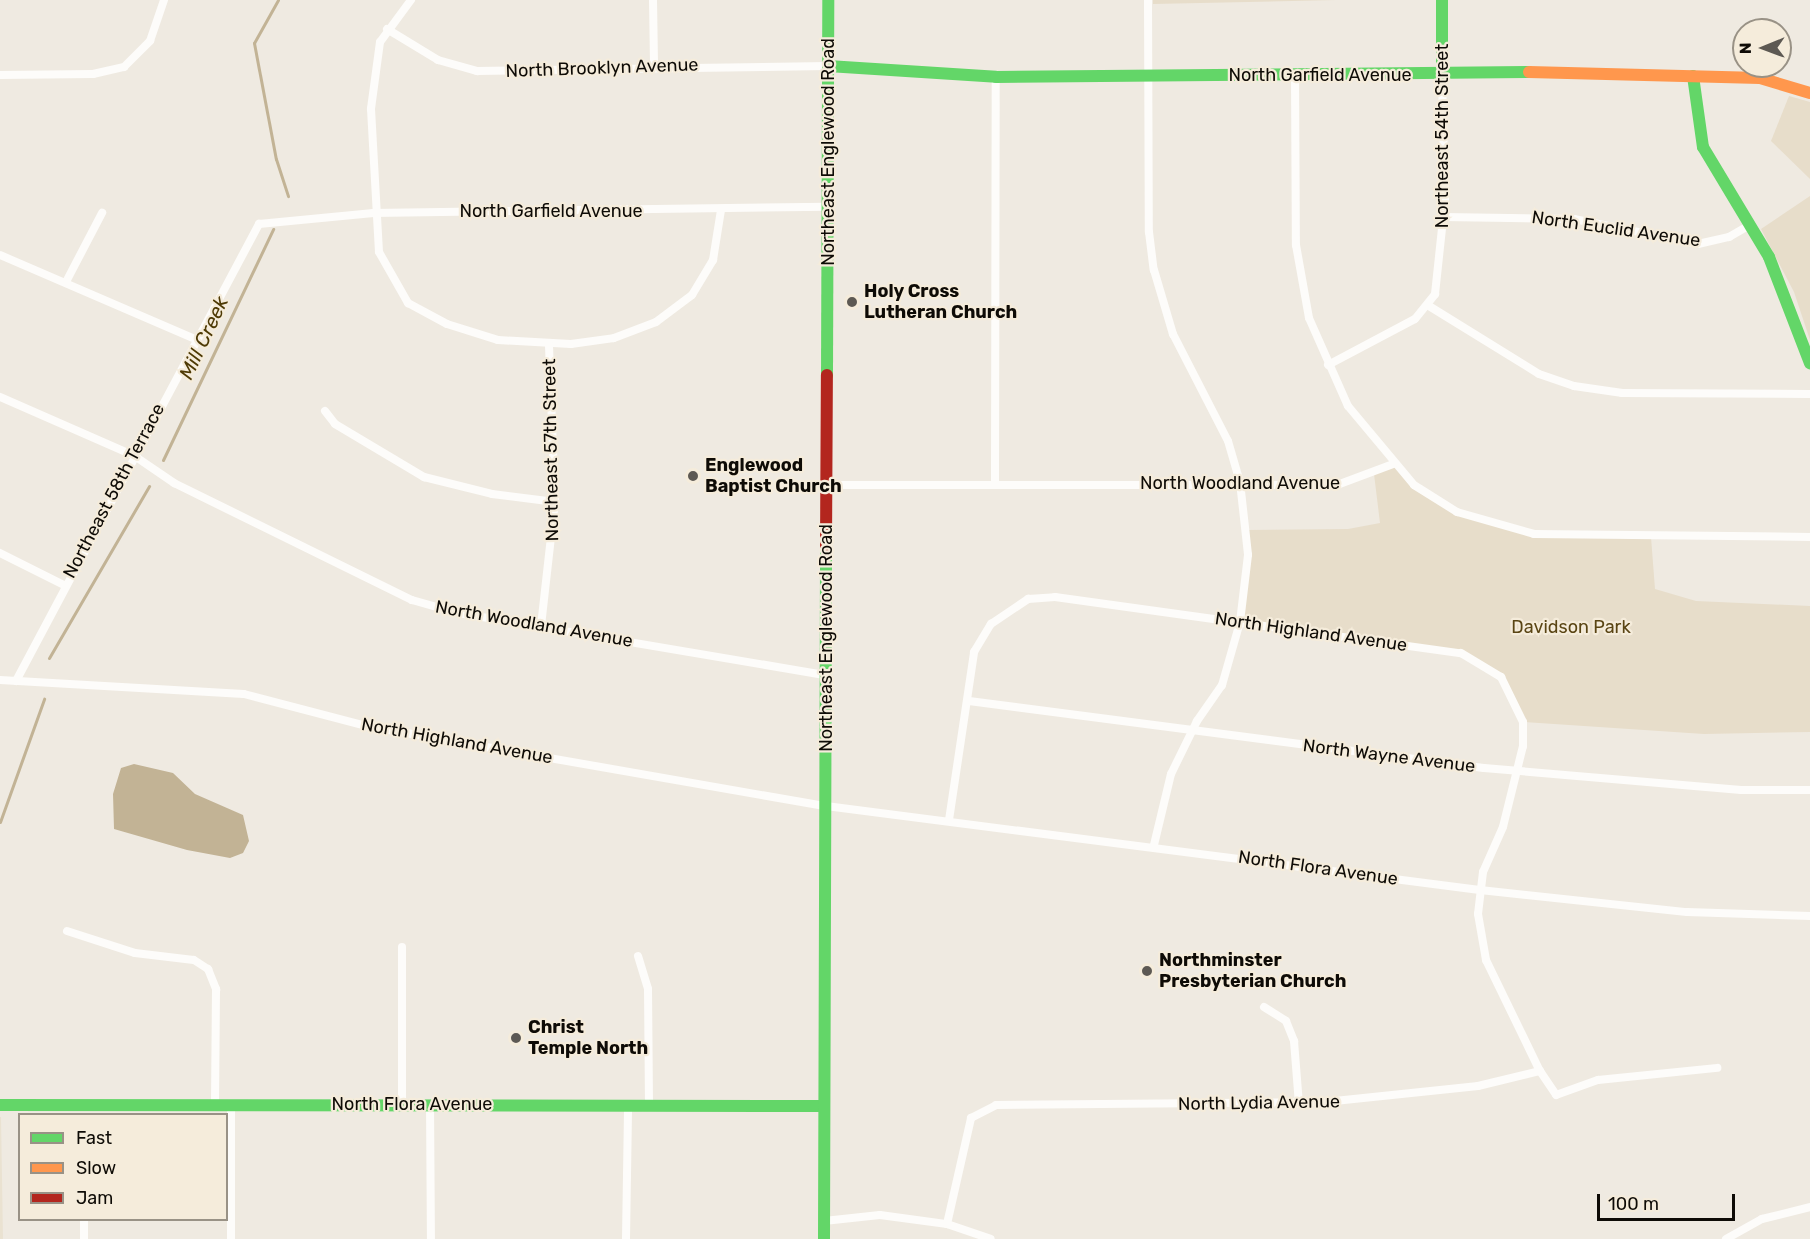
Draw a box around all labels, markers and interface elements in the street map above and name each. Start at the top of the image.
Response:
north arrow [1732,18,1792,78]
street label: Northeast Englewood Road [817,38,839,266]
text: N [1736,42,1755,54]
street label: Northeast 54th Street [1431,44,1453,228]
street label: North Brooklyn Avenue [505,54,699,82]
street label: North Garfield Avenue [1228,64,1412,86]
street label: North Garfield Avenue [459,200,643,222]
street label: North Euclid Avenue [1530,206,1702,252]
place label: Holy Cross Lutheran Church [864,281,1017,324]
water label: Mill Creek [174,293,234,383]
marker: Holy Cross Lutheran Church [845,295,859,309]
street label: Northeast 57th Street [539,358,563,542]
street label: Northeast 58th Terrace [59,400,169,582]
place label: Englewood Baptist Church [705,455,842,498]
marker: Englewood Baptist Church [686,469,700,483]
street label: North Woodland Avenue [1140,472,1340,494]
street label: Northeast Englewood Road [815,524,837,752]
street label: North Woodland Avenue [433,596,635,652]
street label: North Highland Avenue [1213,608,1409,656]
park label: Davidson Park [1511,616,1631,638]
street label: North Highland Avenue [359,713,555,769]
street label: North Wayne Avenue [1301,735,1477,777]
street label: North Flora Avenue [1237,846,1399,890]
place label: Northminster Presbyterian Church [1159,950,1346,992]
marker: Northminster Presbyterian Church [1140,964,1154,978]
place label: Christ Temple North [528,1017,648,1060]
marker: Christ Temple North [509,1031,523,1045]
street label: North Lydia Avenue [1178,1091,1340,1115]
street label: North Flora Avenue [331,1093,493,1115]
legend [18,1113,228,1221]
text: Fast [76,1127,112,1149]
text: Slow [76,1157,116,1179]
scale bar [1600,1182,1738,1220]
text: Jam [76,1187,113,1209]
text: 100 m [1608,1193,1659,1215]

